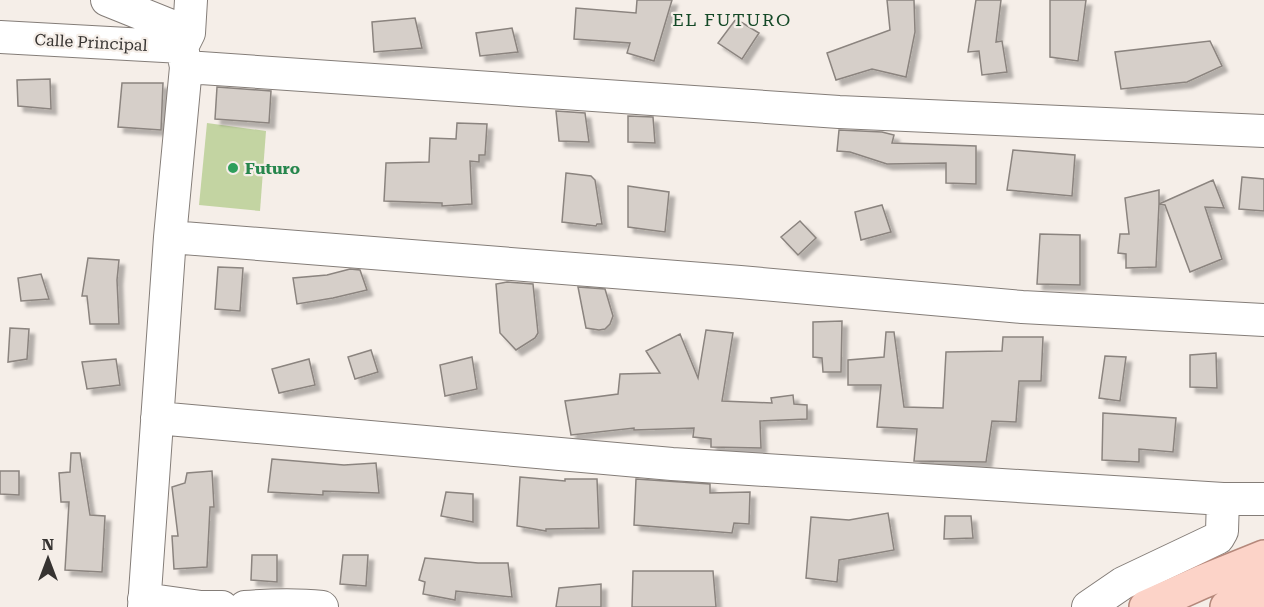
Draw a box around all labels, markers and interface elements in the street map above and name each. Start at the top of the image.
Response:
district label: EL FUTURO [672,9,792,30]
street label: Calle Principal [34,30,148,55]
place label: Futuro [245,159,300,178]
marker: Futuro [226,161,240,175]
north arrow [18,529,78,589]
text: N [42,535,54,554]

